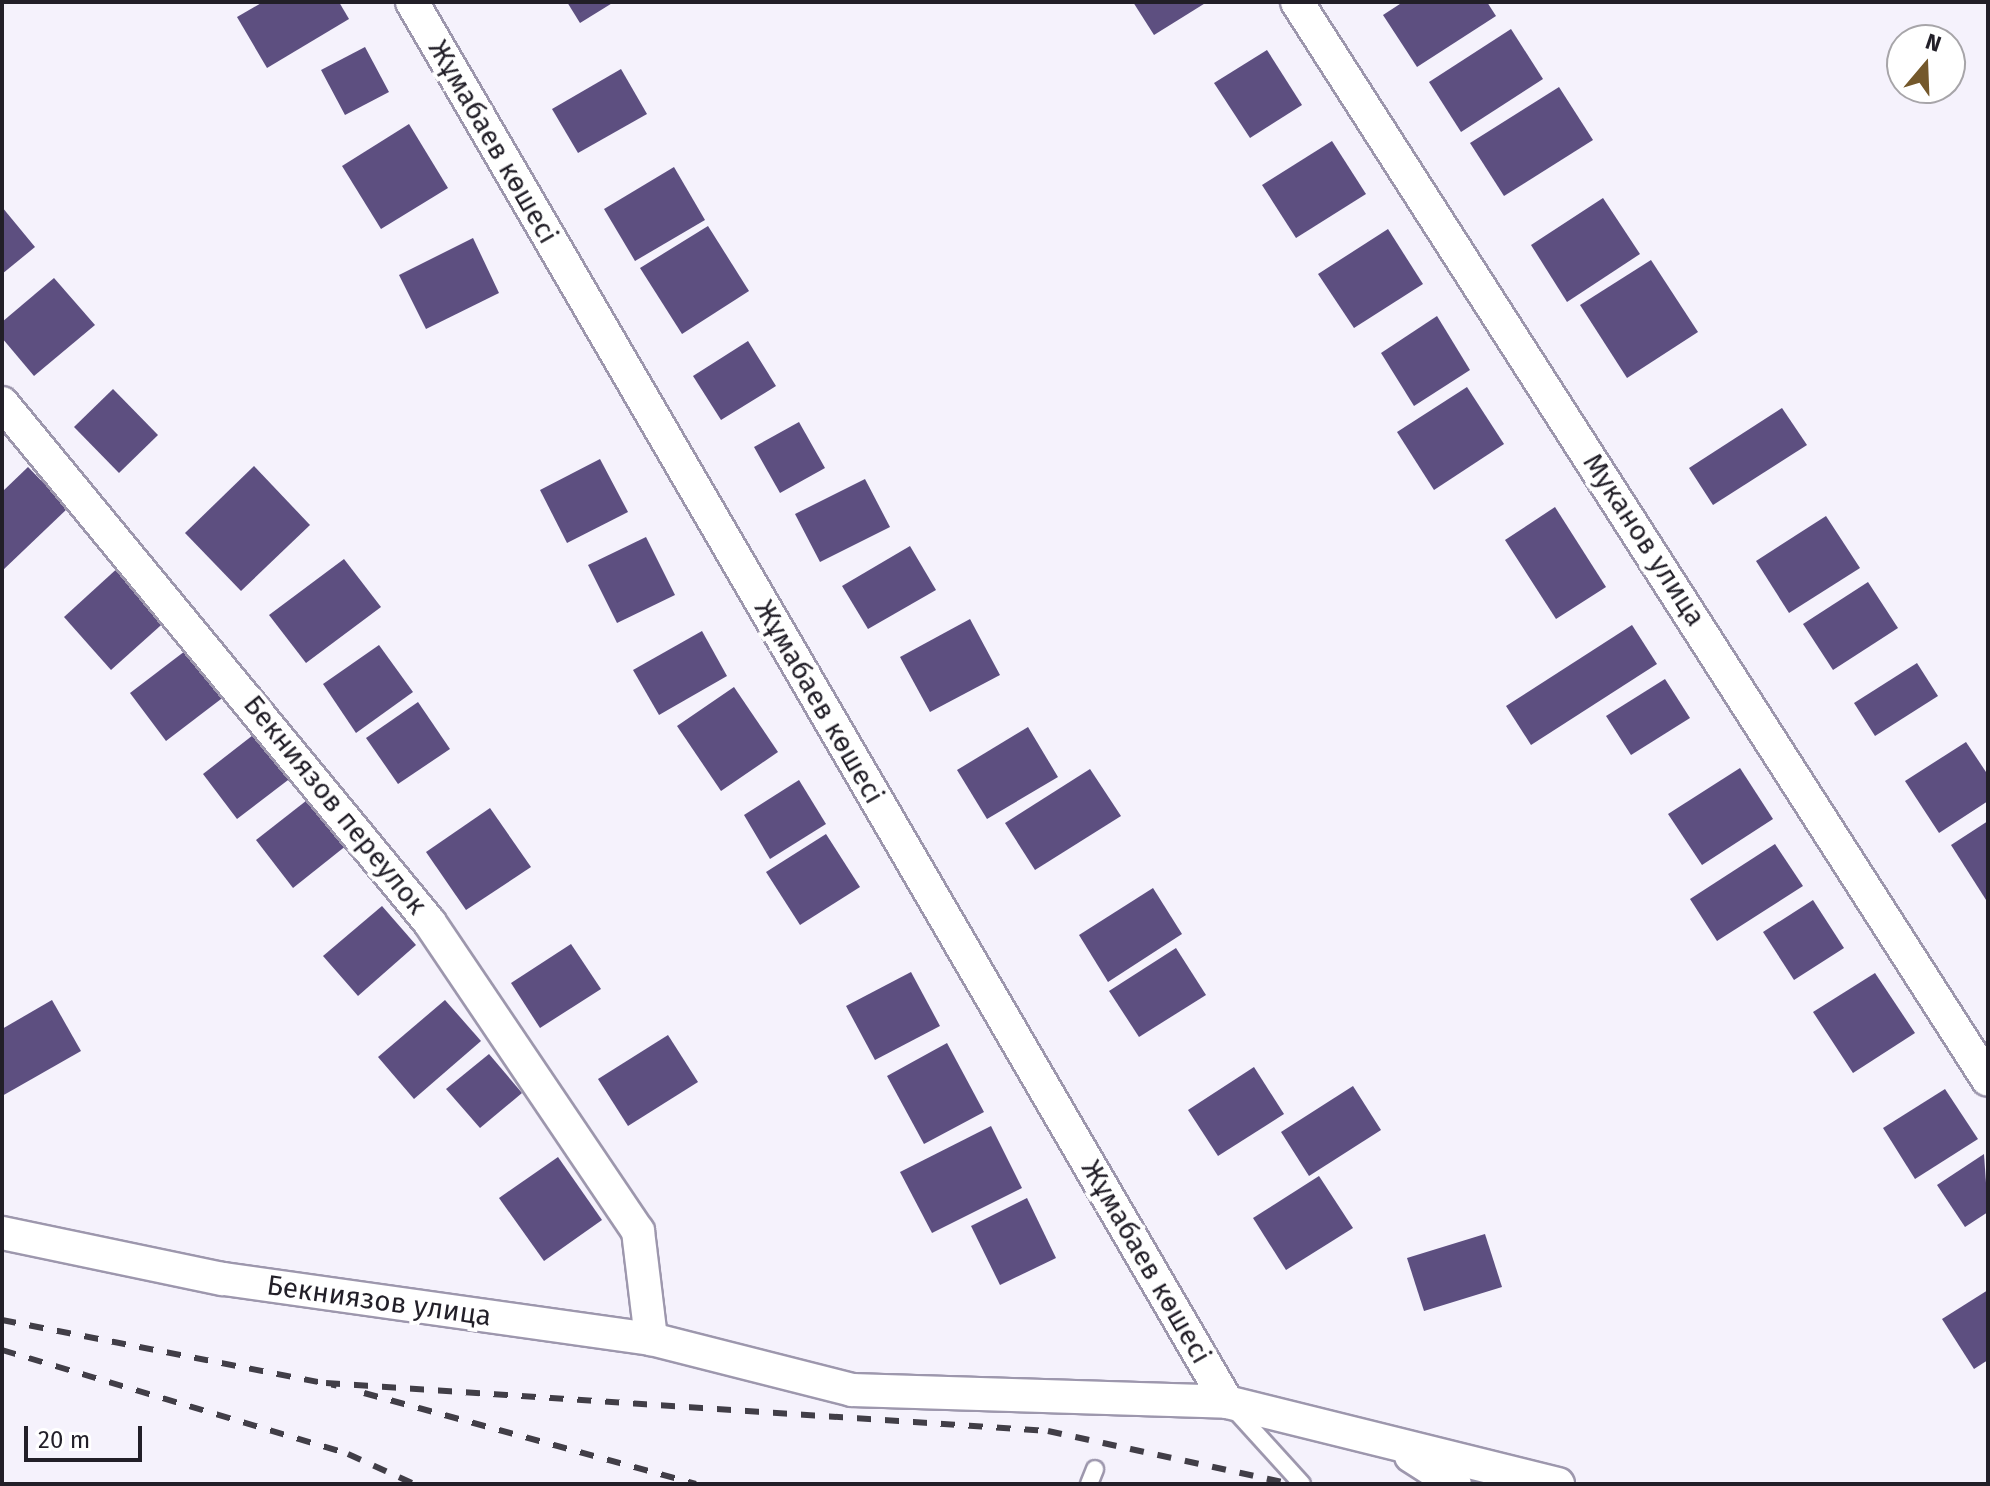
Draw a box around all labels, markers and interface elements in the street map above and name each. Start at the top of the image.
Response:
north arrow [1886,24,1966,104]
text: N [1922,28,1945,58]
street label: Жұмабаев көшесі [421,34,565,250]
street label: Муканов улица [1576,447,1712,633]
street label: Жұмабаев көшесі [747,594,891,810]
street label: Бекниязов переулок [236,689,434,921]
street label: Жұмабаев көшесі [1074,1154,1218,1370]
street label: Бекниязов улица [265,1269,493,1333]
scale bar [28,1410,146,1460]
text: 20 m [38,1426,90,1454]

